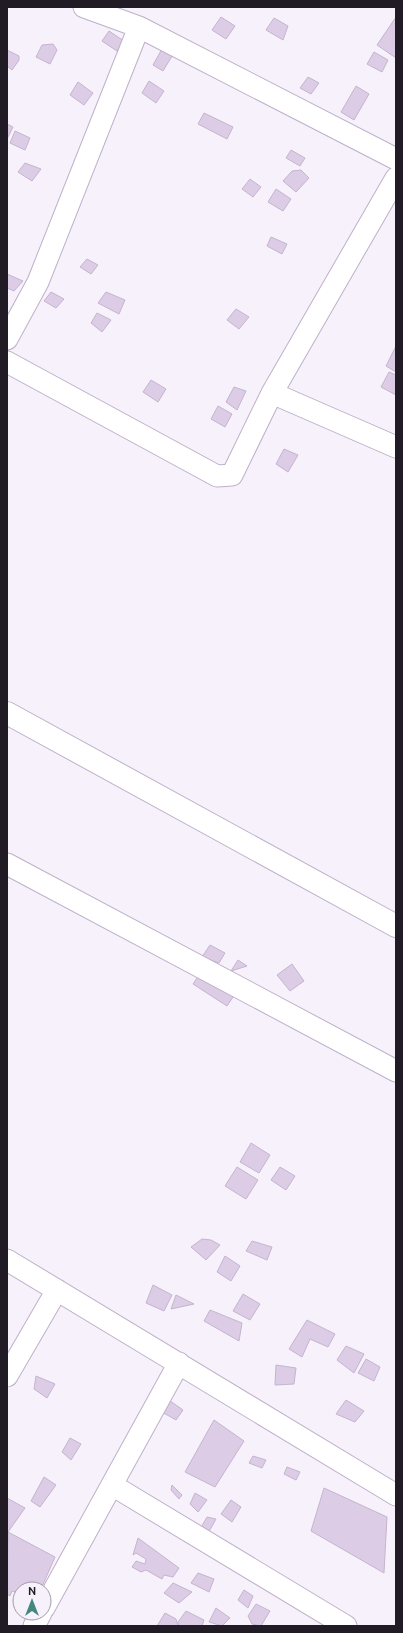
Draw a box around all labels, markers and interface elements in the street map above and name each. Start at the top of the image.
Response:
north arrow [12,1581,52,1621]
text: N [28,1585,36,1597]

